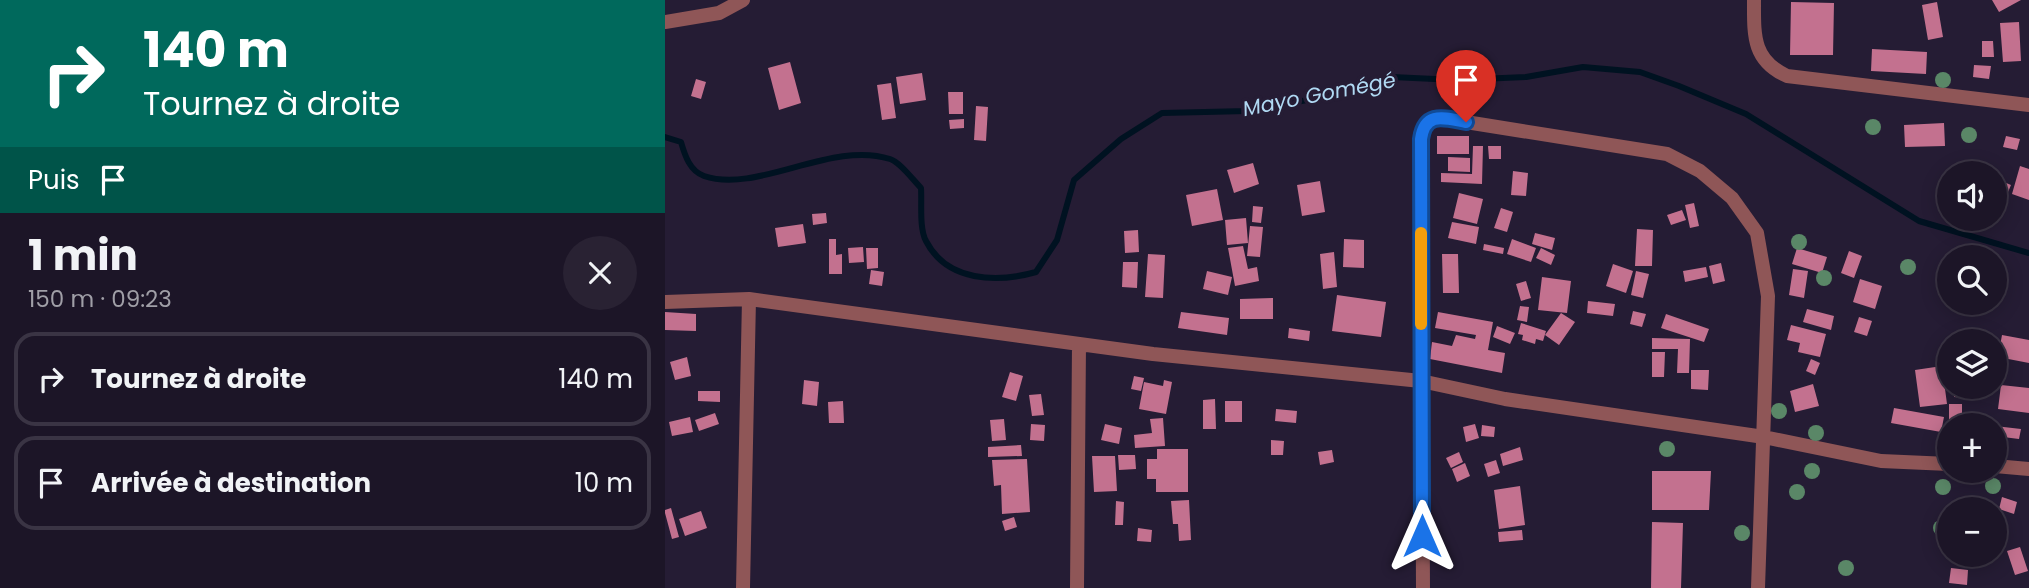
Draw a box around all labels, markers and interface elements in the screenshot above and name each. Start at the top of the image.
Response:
text: 140 m [143,16,289,84]
icon: right [28,28,119,119]
pin [1436,50,1496,122]
icon: arrive [1447,61,1485,99]
water label: Mayo Gomégé [1240,65,1398,123]
text: Tournez à droite [143,81,400,126]
icon: arrive [94,161,132,199]
map controls [1937,161,2007,567]
button: sound [1937,161,2007,231]
text: Puis [28,162,80,198]
text: 1 min [28,226,138,285]
button: close [563,236,637,310]
button: search [1937,245,2007,315]
text: 150 m · 09:23 [28,283,172,315]
button: layers [1937,329,2007,399]
icon: right [32,360,70,398]
text: Tournez à droite [91,361,306,397]
text: 140 m [558,361,633,397]
button: + [1937,413,2007,483]
icon: arrive [32,464,70,502]
text: Arrivée à destination [91,465,371,501]
text: 10 m [575,465,633,501]
button: − [1937,497,2007,567]
position arrow [1385,499,1459,573]

